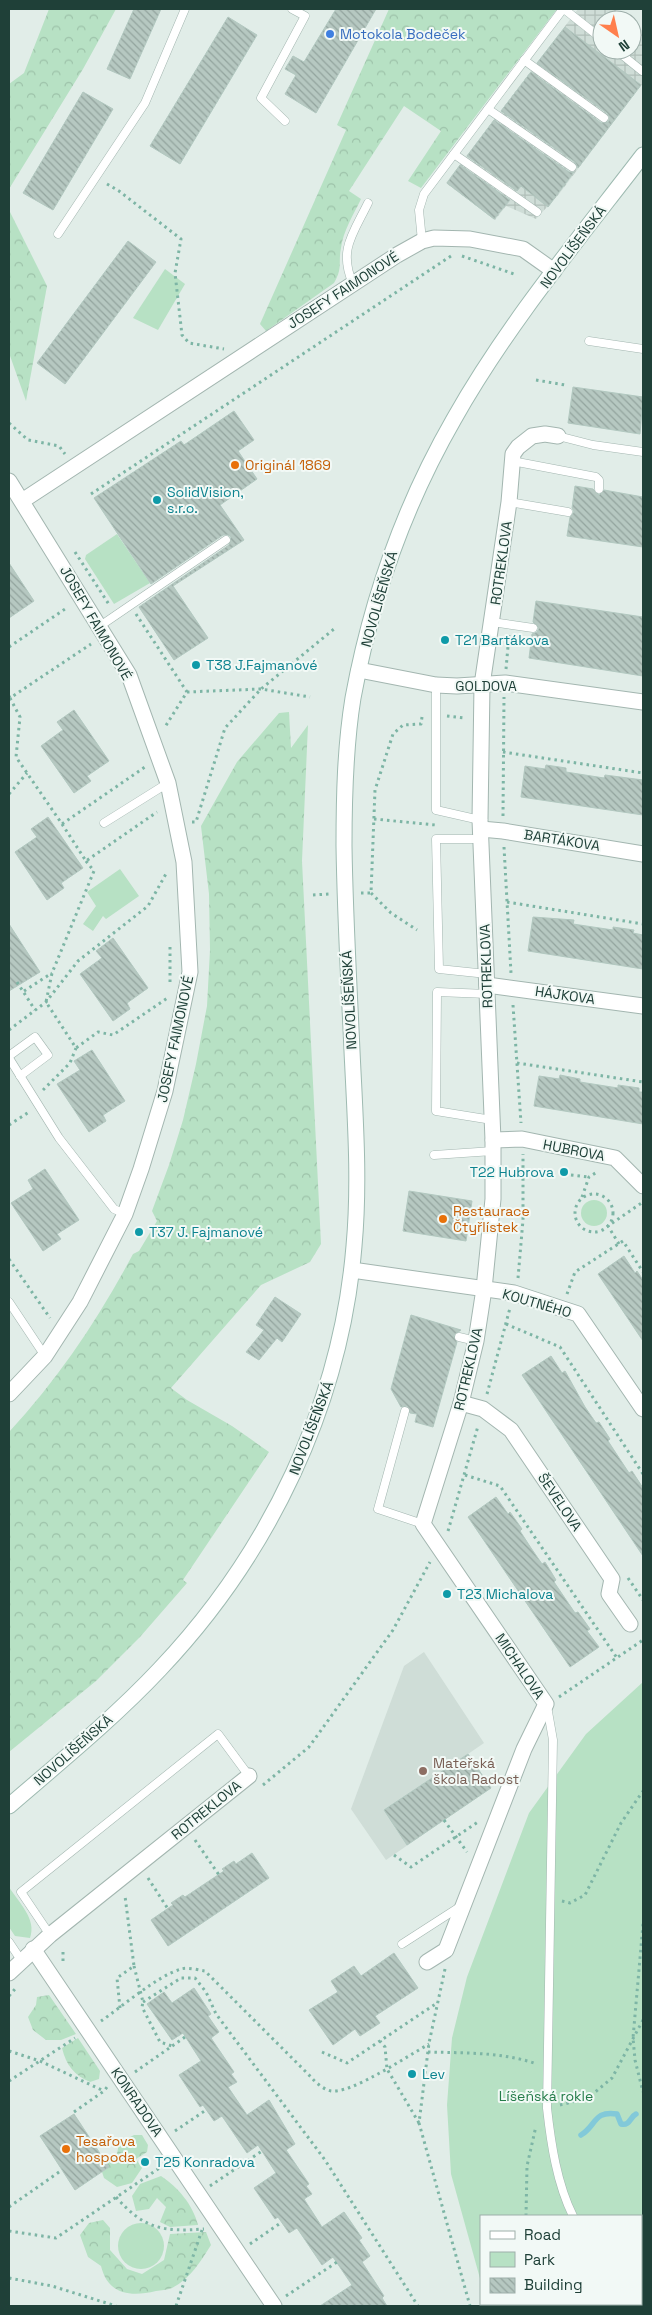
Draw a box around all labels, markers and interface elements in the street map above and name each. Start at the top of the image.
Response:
north arrow [592,10,642,60]
place label: Motokola Bodeček [340,25,466,43]
marker: Motokola Bodeček [324,28,336,40]
text: N [615,36,633,56]
street label: NOVOLÍŠEŇSKÁ [536,202,610,292]
street label: JOSEFY FAIMONOVÉ [284,247,402,333]
place label: Originál 1869 [245,456,331,474]
marker: Originál 1869 [229,459,241,471]
place label: SolidVision, s.r.o. [167,483,244,517]
marker: SolidVision, s.r.o. [151,494,163,506]
street label: ROTREKLOVA [486,520,516,606]
street label: NOVOLÍŠEŇSKÁ [357,549,401,649]
street label: JOSEFY FAIMONOVÉ [56,563,136,684]
place label: T21 Bartákova [455,631,549,649]
marker: T21 Bartákova [439,634,451,646]
place label: T38 J.Fajmanové [206,656,318,674]
marker: T38 J.Fajmanové [190,659,202,671]
street label: GOLDOVA [455,677,517,695]
street label: BARTÁKOVA [523,825,601,855]
street label: ROTREKLOVA [476,923,496,1009]
street label: NOVOLÍŠEŇSKÁ [337,950,361,1050]
street label: JOSEFY FAIMONOVÉ [153,974,197,1104]
street label: HÁJKOVA [534,982,596,1008]
street label: HUBROVA [542,1135,607,1165]
place label: T22 Hubrova [470,1163,554,1181]
marker: T22 Hubrova [558,1166,570,1178]
place label: Restaurace Čtyřlístek [453,1202,530,1236]
marker: Restaurace Čtyřlístek [437,1213,449,1225]
place label: T37 J. Fajmanové [149,1223,263,1241]
marker: T37 J. Fajmanové [133,1226,145,1238]
street label: KOUTNÉHO [500,1285,574,1321]
street label: ROTREKLOVA [450,1326,486,1412]
street label: NOVOLÍŠEŇSKÁ [285,1378,337,1477]
street label: ŠEVELOVA [534,1469,586,1535]
place label: T23 Michalova [457,1585,553,1603]
marker: T23 Michalova [441,1588,453,1600]
street label: MICHALOVA [491,1630,549,1703]
street label: NOVOLÍŠEŇSKÁ [30,1711,116,1789]
place label: Mateřská škola Radost [433,1754,519,1788]
marker: Mateřská škola Radost [417,1765,429,1777]
street label: ROTREKLOVA [167,1776,245,1844]
street label: KONRADOVA [107,2064,167,2140]
place label: Lev [422,2065,446,2083]
marker: Lev [406,2068,418,2080]
park label: Líšeňská rokle [499,2087,593,2105]
place label: Tesařova hospoda [76,2132,135,2166]
marker: Tesařova hospoda [60,2143,72,2155]
place label: T25 Konradova [155,2153,255,2171]
marker: T25 Konradova [139,2156,151,2168]
legend [480,2215,642,2305]
text: Road [524,2225,561,2244]
text: Park [524,2250,555,2269]
text: Building [524,2275,583,2294]

